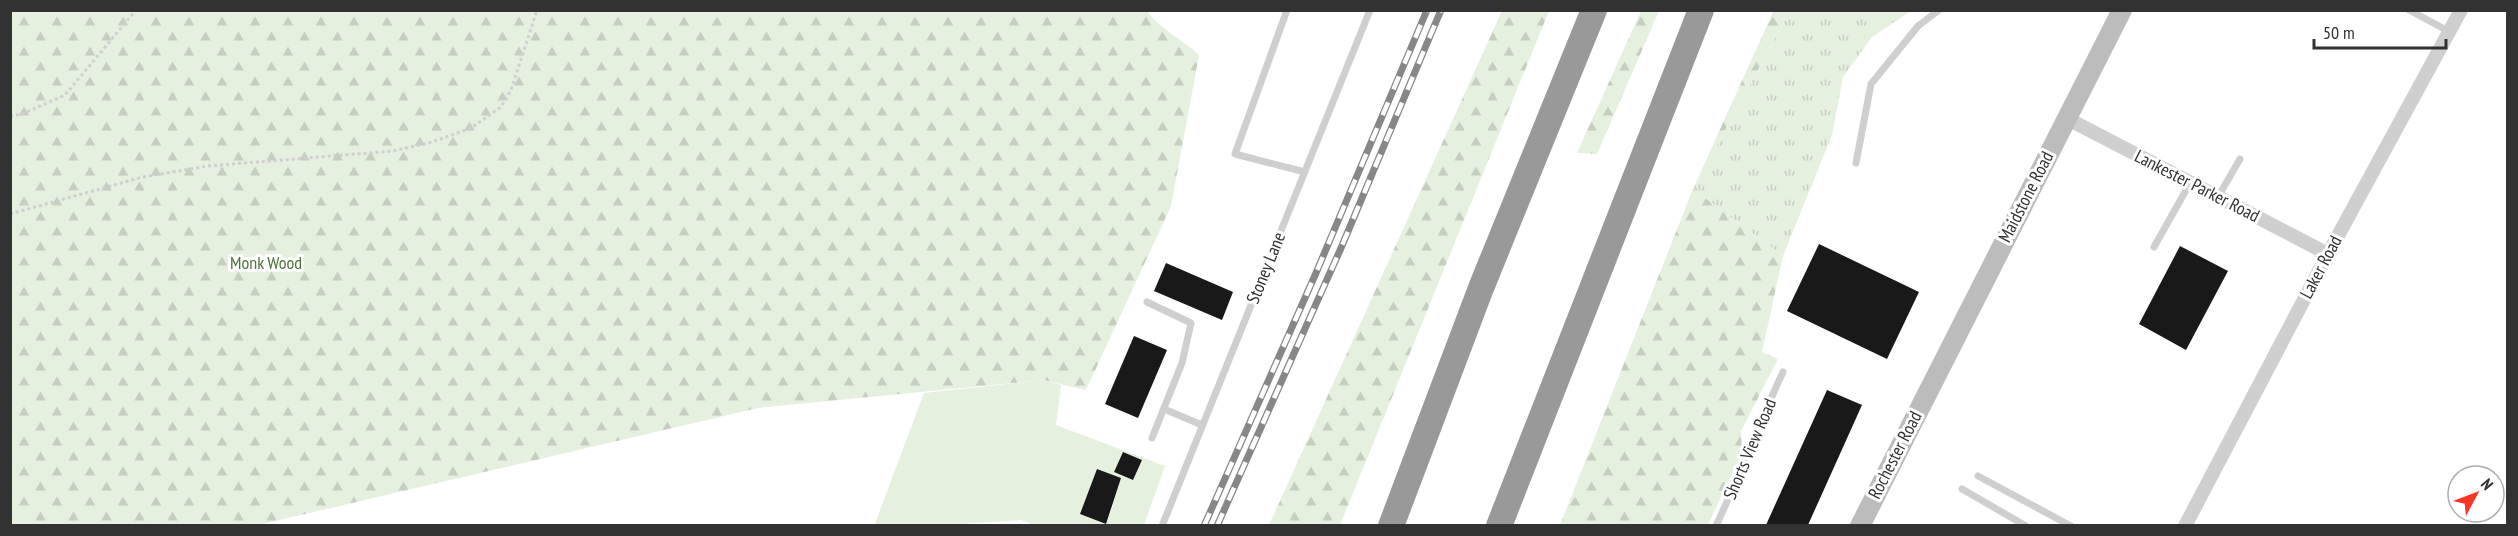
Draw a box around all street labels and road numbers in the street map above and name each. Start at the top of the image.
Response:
street label: Lankester Parker Road [2131,144,2264,227]
street label: Maidstone Road [1993,147,2058,246]
street label: Stoney Lane [1241,229,1290,307]
street label: Laker Road [2294,231,2347,302]
street label: Shorts View Road [1718,395,1781,503]
street label: Rochester Road [1863,407,1926,502]

